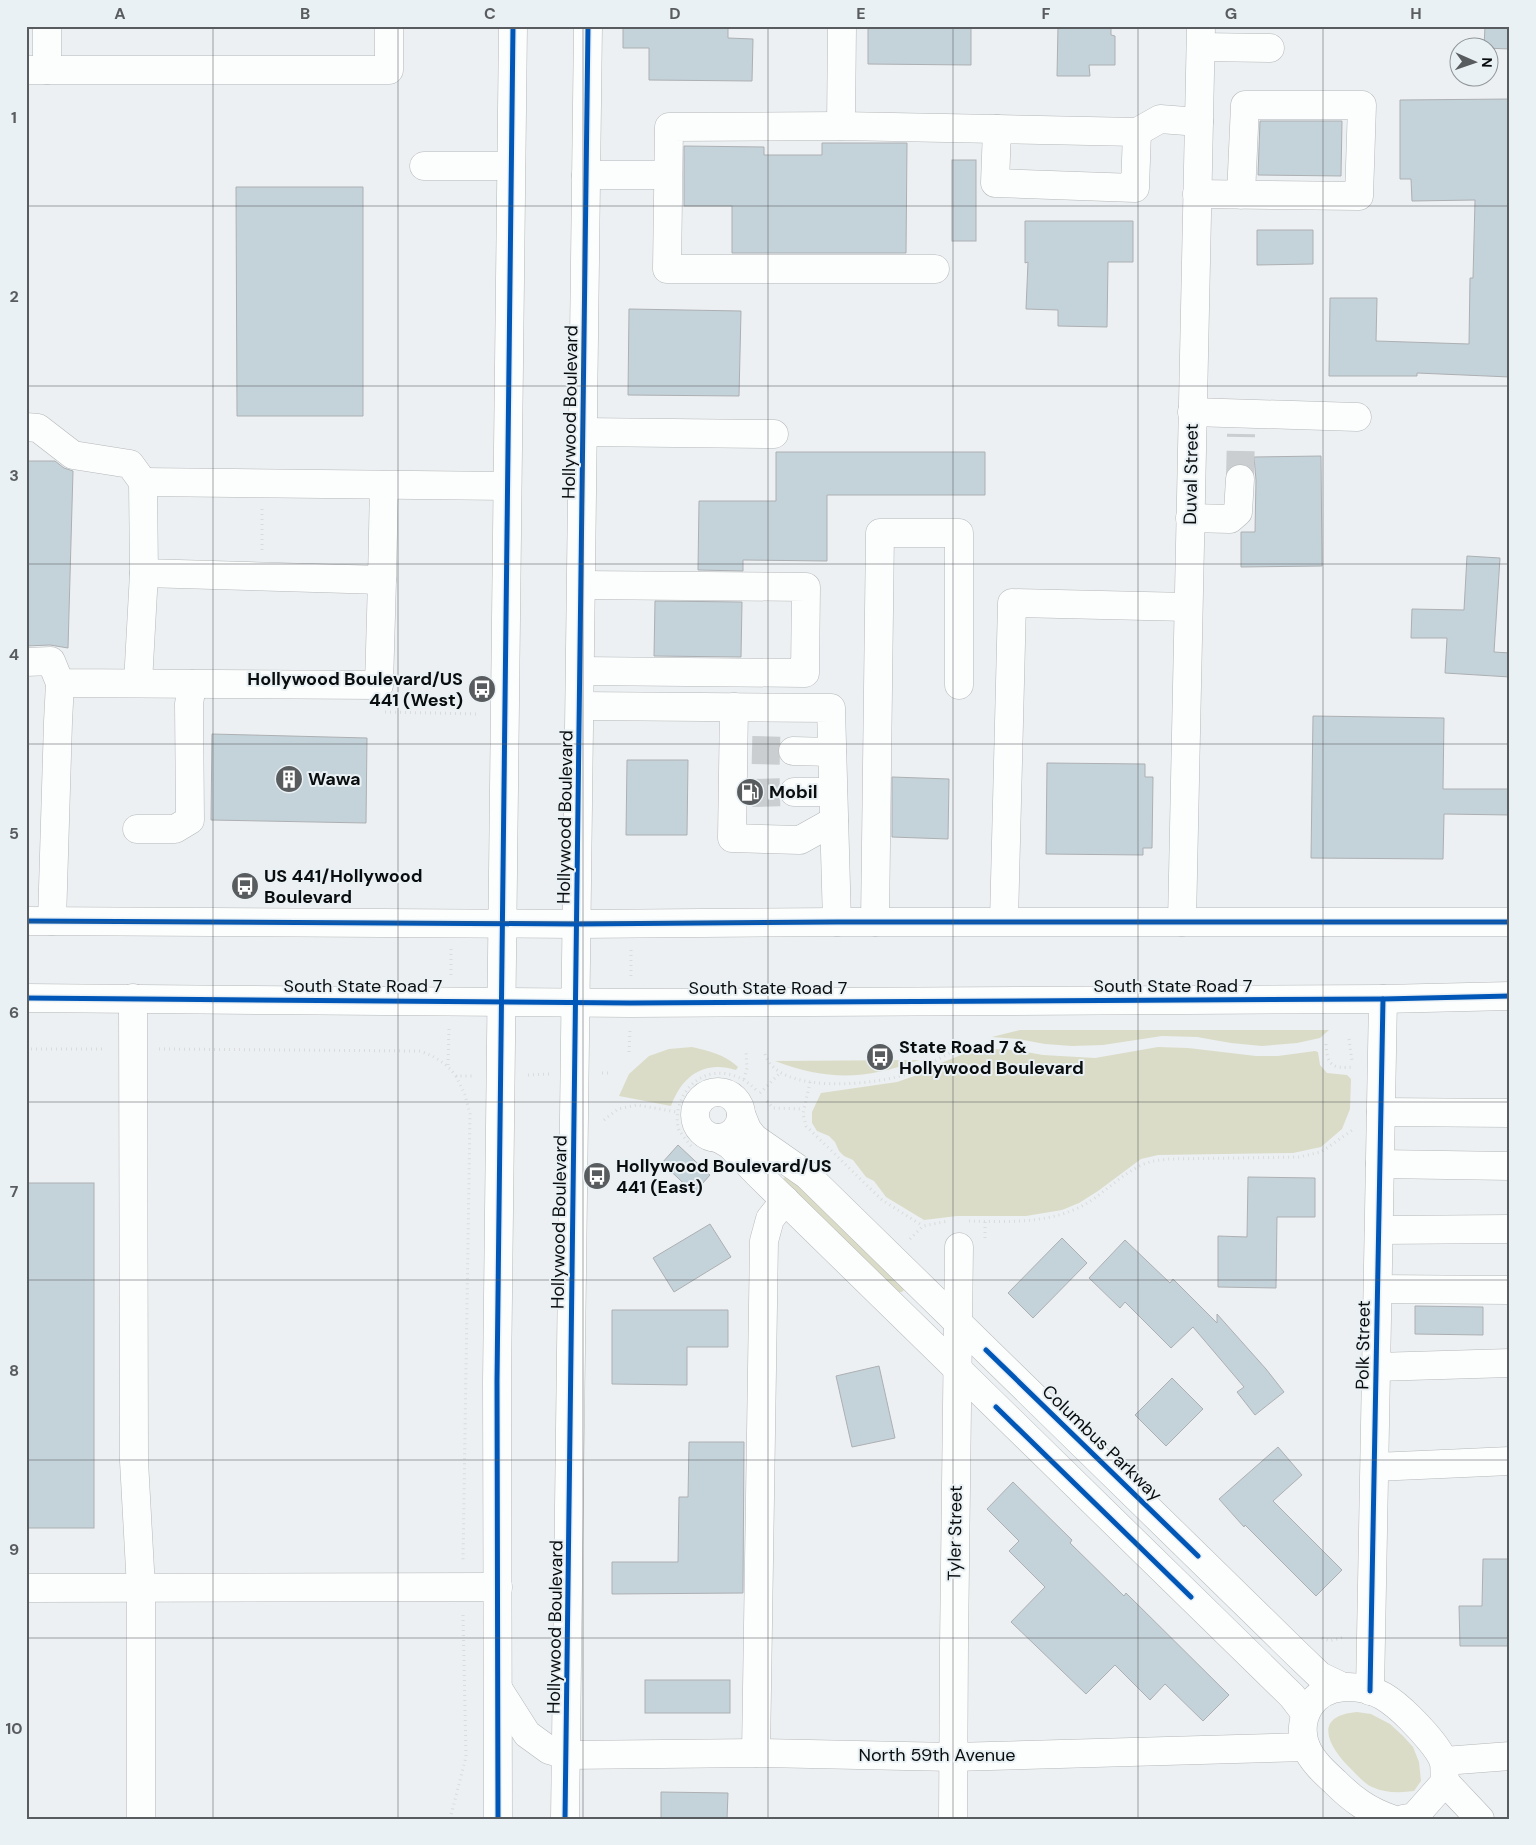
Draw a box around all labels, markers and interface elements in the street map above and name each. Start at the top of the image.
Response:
text: A [114,3,126,24]
text: B [300,3,310,24]
text: C [484,3,496,24]
text: D [669,3,681,24]
text: E [856,3,866,24]
text: F [1042,3,1051,24]
text: G [1225,3,1237,24]
text: H [1410,3,1422,24]
north arrow [1448,38,1498,88]
text: N [1478,57,1496,68]
text: 1 [11,107,17,128]
text: 2 [9,286,19,307]
street label: Hollywood Boulevard [556,325,584,499]
street label: Duval Street [1178,423,1204,525]
text: 3 [9,465,19,486]
text: 4 [9,644,19,665]
place label: Hollywood Boulevard/US 441 (West) [247,667,463,712]
bus stop icon: Hollywood Boulevard/US 441 (West) [467,674,497,704]
street label: Hollywood Boulevard [551,730,579,904]
building icon: Wawa [274,764,304,794]
place label: Wawa [308,767,361,791]
fuel station icon: Mobil [735,777,765,807]
place label: Mobil [769,780,817,804]
text: 5 [9,823,19,844]
place label: US 441/Hollywood Boulevard [264,864,422,909]
bus stop icon: US 441/Hollywood Boulevard [230,871,260,901]
street label: South State Road 7 [284,974,442,998]
street label: South State Road 7 [1094,974,1252,998]
street label: South State Road 7 [689,976,847,1000]
text: 6 [9,1002,19,1023]
place label: State Road 7 & Hollywood Boulevard [899,1035,1084,1080]
bus stop icon: State Road 7 & Hollywood Boulevard [865,1042,895,1072]
street label: Hollywood Boulevard [545,1135,573,1309]
place label: Hollywood Boulevard/US 441 (East) [616,1154,832,1199]
bus stop icon: Hollywood Boulevard/US 441 (East) [582,1161,612,1191]
text: 7 [10,1181,19,1202]
street label: Polk Street [1350,1300,1376,1390]
text: 8 [9,1360,19,1381]
street label: Columbus Parkway [1037,1380,1167,1506]
street label: Tyler Street [942,1485,968,1581]
text: 9 [9,1539,19,1560]
street label: Hollywood Boulevard [541,1540,569,1714]
text: 10 [5,1718,23,1739]
street label: North 59th Avenue [858,1743,1016,1767]

